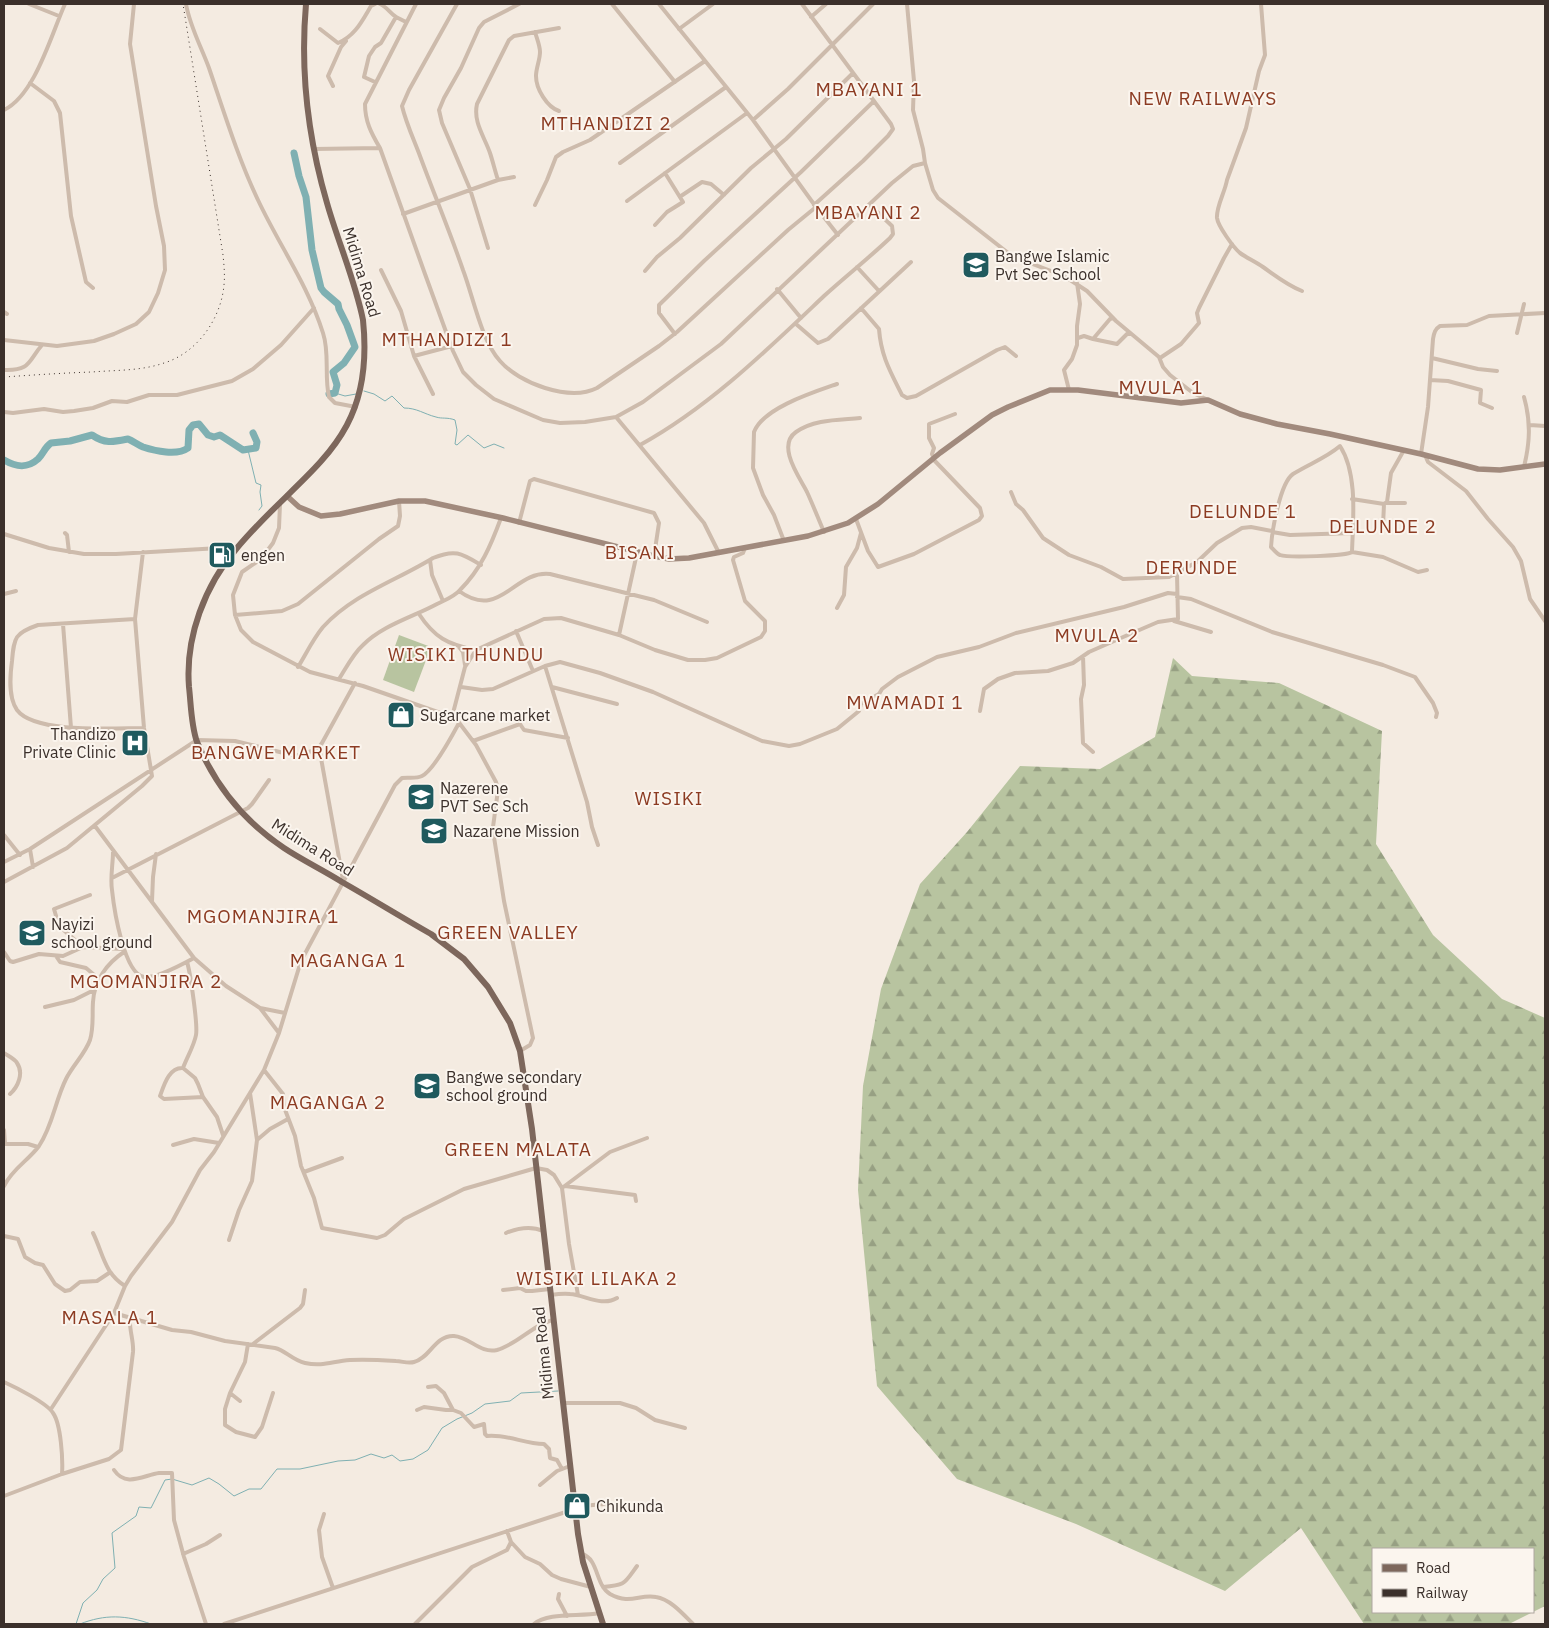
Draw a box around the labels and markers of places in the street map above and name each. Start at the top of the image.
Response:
place label: Bangwe Islamic Pvt Sec School [995,246,1109,284]
school or university icon: Bangwe Islamic Pvt Sec School [961,250,991,280]
fuel station icon: engen [207,540,237,570]
place label: engen [241,545,285,565]
shop icon: Sugarcane market [386,700,416,730]
place label: Sugarcane market [420,705,550,725]
place label: Thandizo Private Clinic [23,724,116,762]
hospital icon: Thandizo Private Clinic [120,728,150,758]
place label: Nazerene PVT Sec Sch [440,778,529,816]
school or university icon: Nazerene PVT Sec Sch [406,782,436,812]
school or university icon: Nazarene Mission [419,816,449,846]
place label: Nazarene Mission [453,821,580,841]
place label: Nayizi school ground [51,914,153,952]
school or university icon: Nayizi school ground [17,918,47,948]
place label: Bangwe secondary school ground [446,1067,582,1105]
school or university icon: Bangwe secondary school ground [412,1071,442,1101]
shop icon: Chikunda [562,1491,592,1521]
place label: Chikunda [596,1496,664,1516]

